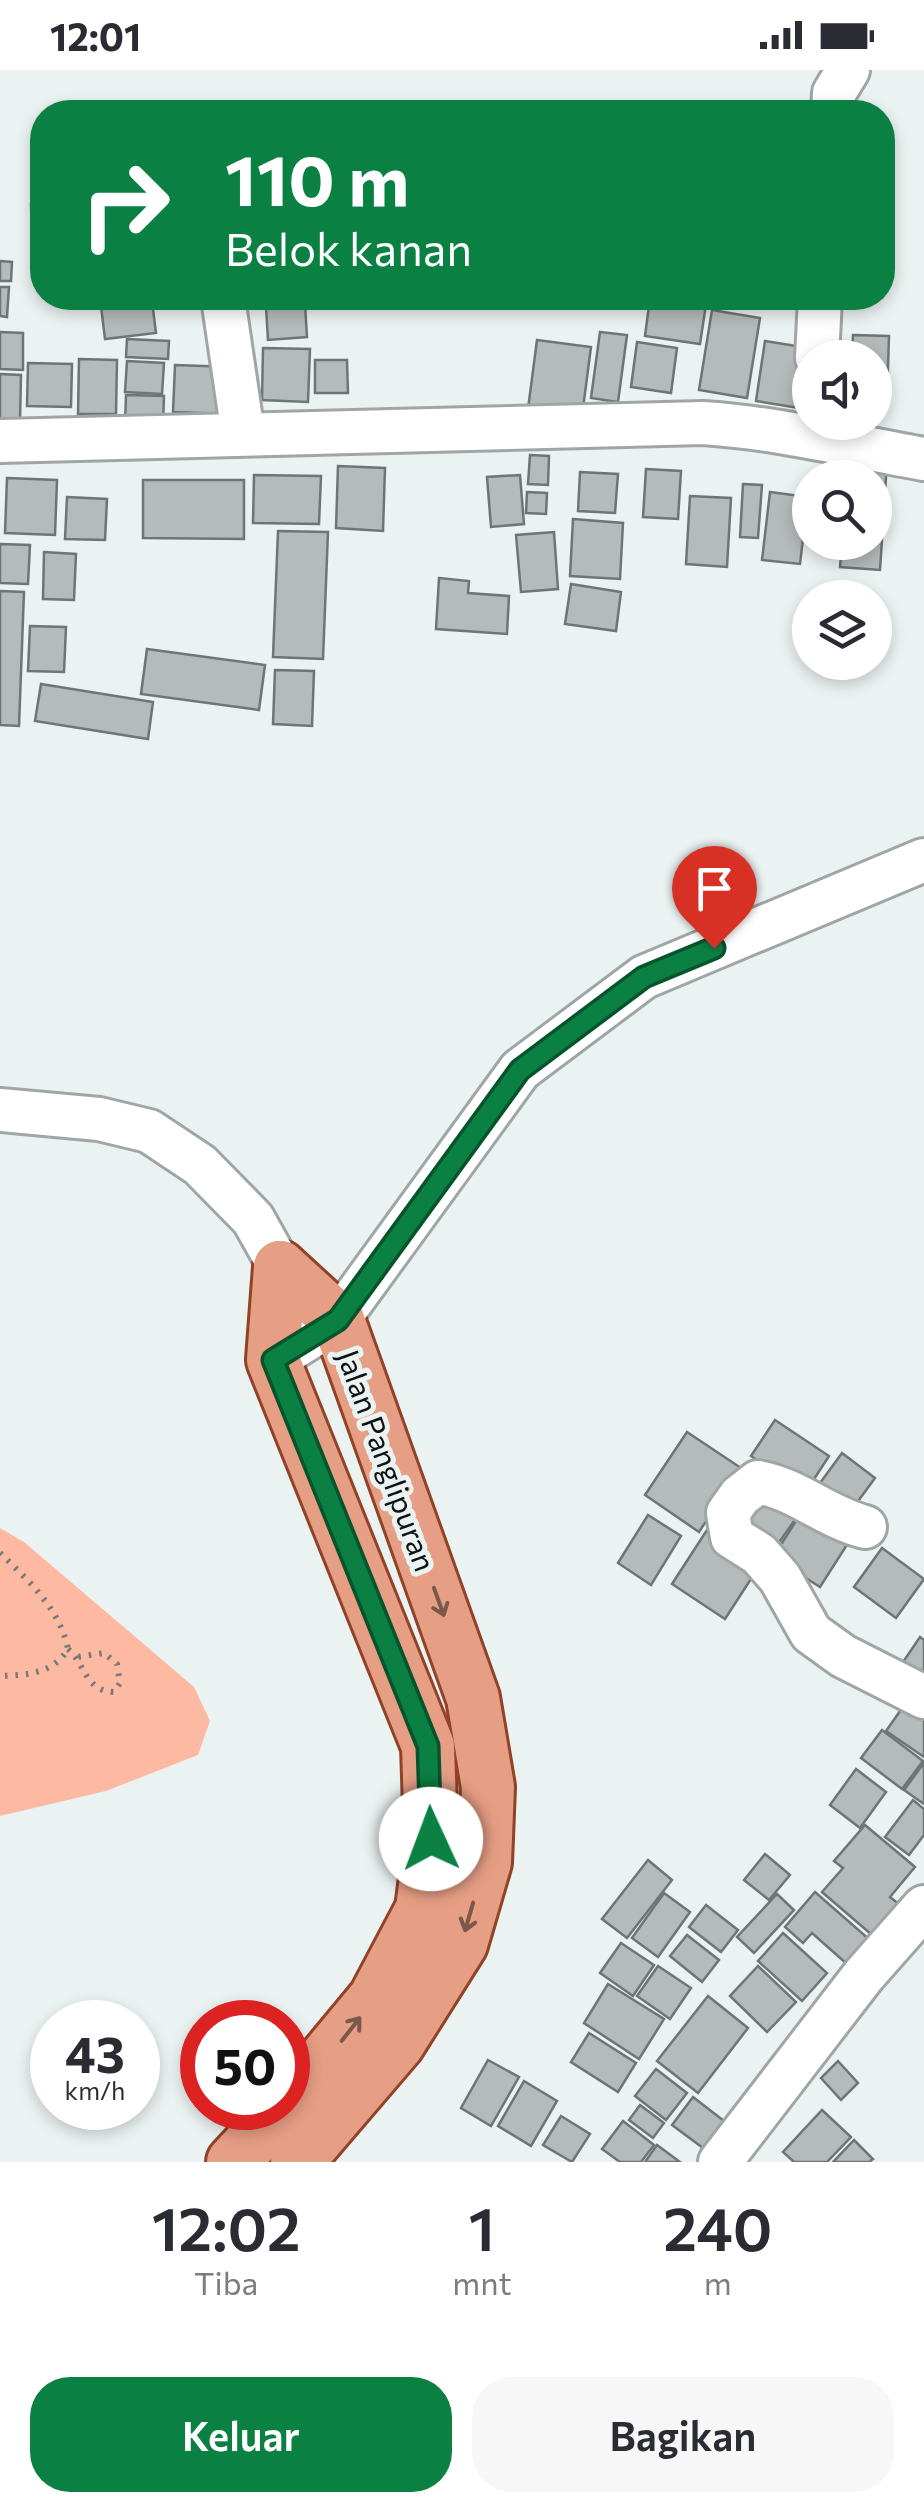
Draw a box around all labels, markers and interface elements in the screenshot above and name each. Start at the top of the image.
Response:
text: 12:01 [50,12,141,59]
text: 110 m [225,135,409,220]
icon: right [60,140,190,270]
text: Belok kanan [225,220,472,275]
map controls [792,340,892,680]
button: sound [792,340,892,440]
button: search [792,460,892,560]
button: layers [792,580,892,680]
pin [672,846,757,949]
icon: arrive [687,861,742,916]
street label: Jalan Panglipuran [331,1344,445,1576]
one-way arrow [431,1585,449,1616]
position arrow [379,1787,483,1891]
one-way arrow [459,1901,477,1932]
speed limit sign: 50 [180,2000,310,2130]
one-way arrow [340,2016,361,2043]
text: 43 [65,2022,125,2083]
text: km/h [65,2075,125,2105]
text: 12:02 [152,2190,301,2263]
text: 1 [469,2190,495,2263]
text: 240 [663,2190,772,2263]
text: Tiba [194,2262,258,2302]
text: mnt [452,2262,512,2302]
text: m [704,2262,732,2302]
button: Keluar [30,2377,452,2492]
button: Bagikan [472,2377,894,2492]

